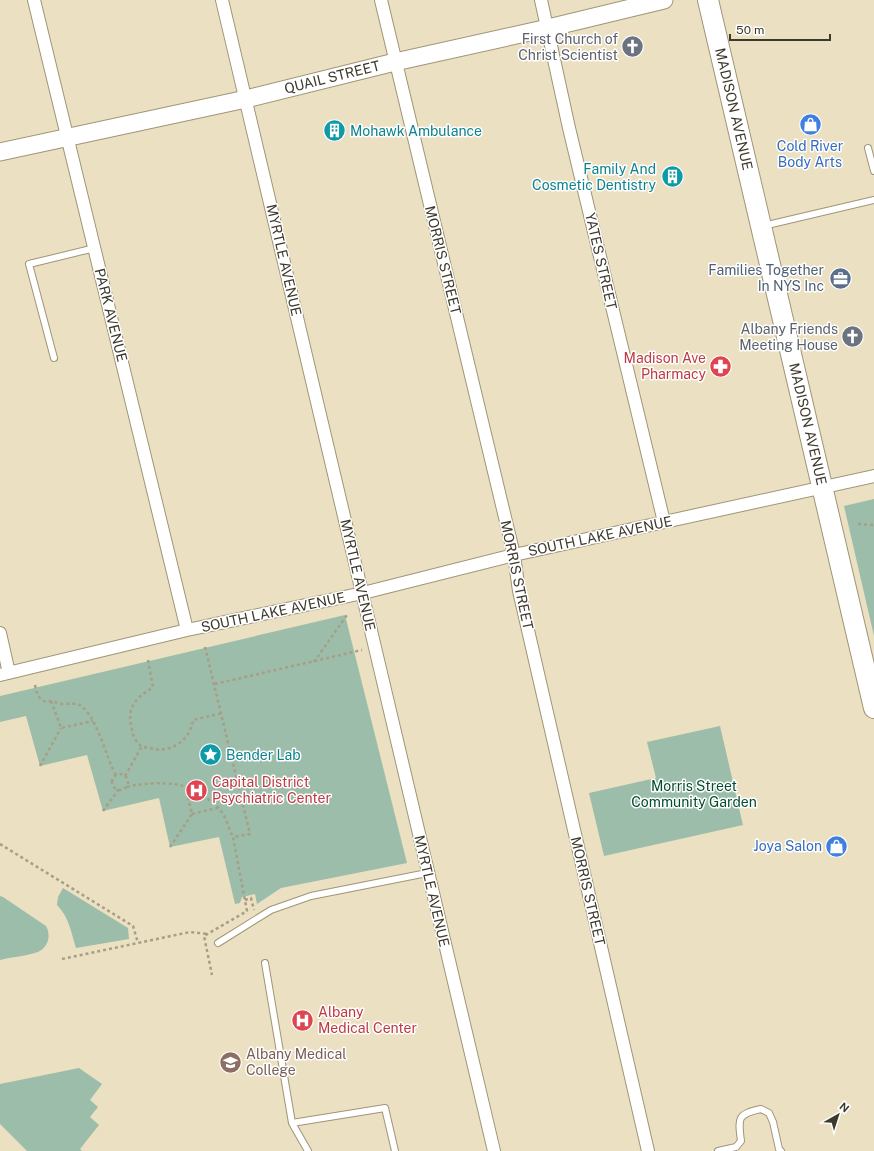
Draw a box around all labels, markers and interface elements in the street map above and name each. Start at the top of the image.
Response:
scale bar [730,16,830,42]
text: 50 m [736,23,764,37]
place label: First Church of Christ Scientist [518,31,618,63]
church icon: First Church of Christ Scientist [620,34,646,60]
street label: MADISON AVENUE [712,46,756,172]
street label: QUAIL STREET [283,57,381,97]
shop icon: Cold River Body Arts [797,111,823,137]
building icon: Mohawk Ambulance [321,118,347,144]
place label: Mohawk Ambulance [350,123,482,139]
place label: Cold River Body Arts [777,138,843,170]
place label: Family And Cosmetic Dentistry [532,161,657,193]
building icon: Family And Cosmetic Dentistry [659,164,685,190]
street label: MYRTLE AVENUE [263,203,305,317]
street label: MORRIS STREET [422,204,464,316]
street label: YATES STREET [582,211,620,311]
place label: Families Together In NYS Inc [708,262,824,294]
office icon: Families Together In NYS Inc [827,265,853,291]
street label: PARK AVENUE [92,267,130,363]
place label: Albany Friends Meeting House [739,321,838,353]
church icon: Albany Friends Meeting House [840,324,866,350]
place label: Madison Ave Pharmacy [624,350,706,382]
pharmacy icon: Madison Ave Pharmacy [708,353,734,379]
street label: MADISON AVENUE [786,361,830,487]
street label: SOUTH LAKE AVENUE [526,513,674,559]
street label: MYRTLE AVENUE [337,518,379,632]
street label: MORRIS STREET [498,519,536,631]
street label: SOUTH LAKE AVENUE [199,589,347,635]
place icon: Bender Lab [197,742,223,768]
place label: Bender Lab [226,747,301,763]
place label: Capital District Psychiatric Center [212,774,331,806]
hospital icon: Capital District Psychiatric Center [183,777,209,803]
park label: Morris Street Community Garden [631,778,757,810]
shop icon: Joya Salon [824,833,850,859]
street label: MYRTLE AVENUE [411,834,453,948]
street label: MORRIS STREET [568,835,608,947]
place label: Joya Salon [753,838,822,854]
place label: Albany Medical Center [318,1004,417,1036]
hospital icon: Albany Medical Center [290,1007,316,1033]
place label: Albany Medical College [246,1046,346,1078]
school or university icon: Albany Medical College [218,1049,244,1075]
north arrow [818,1095,858,1135]
text: N [837,1100,851,1115]

